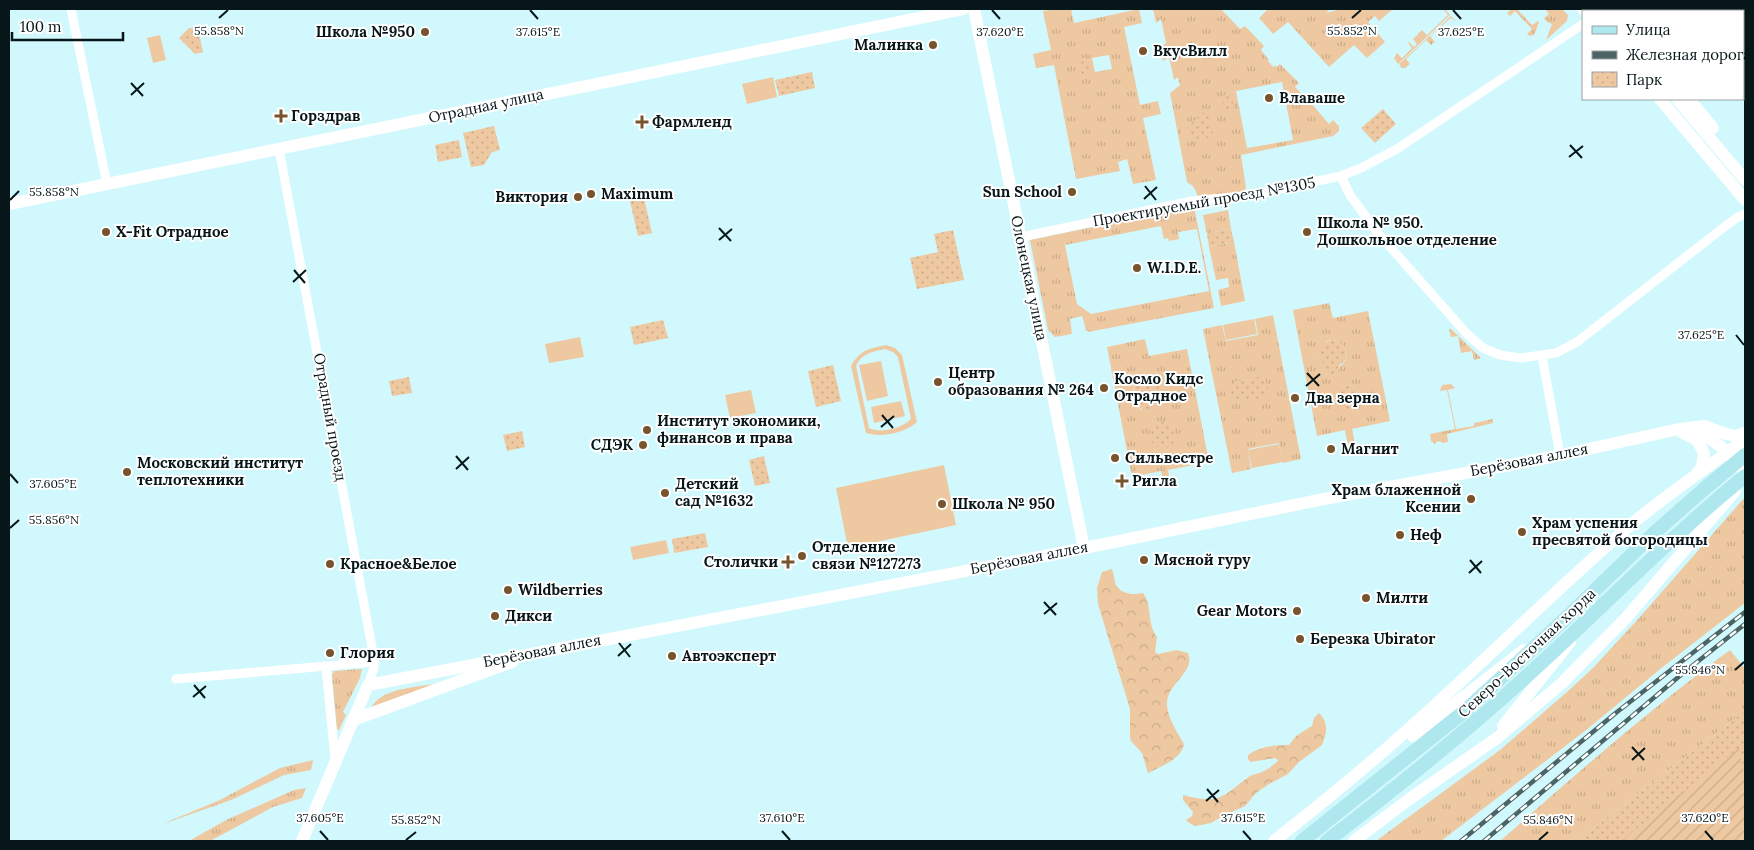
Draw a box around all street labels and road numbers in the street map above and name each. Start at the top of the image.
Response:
street label: Отрадная улица [427,84,545,127]
street label: Проектируемый проезд №1305 [1091,173,1317,230]
street label: Олонецкая улица [1007,214,1052,342]
street label: Отрадный проезд [310,351,351,482]
street label: Берёзовая аллея [1468,439,1589,480]
street label: Берёзовая аллея [968,537,1089,578]
street label: Северо-Восточная хорда [1454,584,1600,721]
street label: Берёзовая аллея [481,630,602,671]

